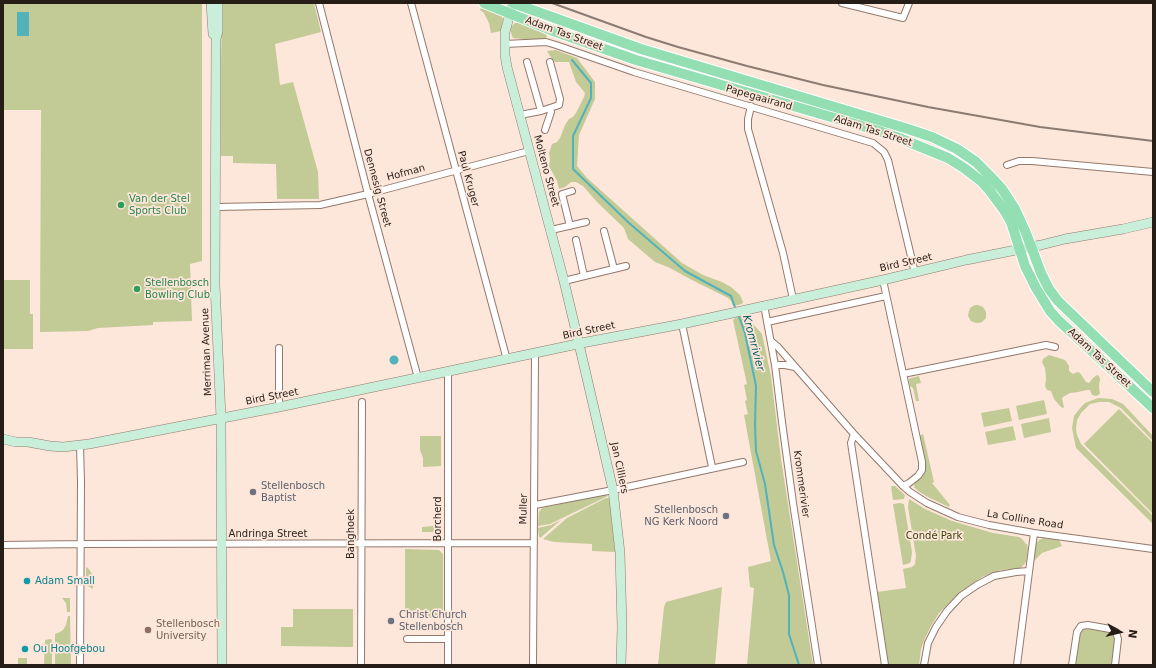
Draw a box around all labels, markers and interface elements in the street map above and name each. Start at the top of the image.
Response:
street label: Adam Tas Street [524,14,604,54]
street label: Papegaairand [724,83,794,113]
street label: Adam Tas Street [832,113,914,149]
street label: Molteno Street [531,134,561,208]
street label: Dennesig Street [361,148,393,228]
street label: Paul Kruger [455,150,481,208]
street label: Hofman [385,162,427,184]
place label: Van der Stel Sports Club [129,193,190,216]
marker: Van der Stel Sports Club [116,200,126,210]
street label: Bird Street [879,251,933,275]
place label: Stellenbosch Bowling Club [145,277,210,300]
marker: Stellenbosch Bowling Club [132,284,142,294]
street label: Merriman Avenue [199,308,215,396]
water label: Kromrivier [739,313,767,373]
street label: Bird Street [562,320,616,342]
street label: Adam Tas Street [1065,326,1133,390]
street label: Bird Street [245,386,299,408]
street label: Jan Cilliers [608,441,630,495]
street label: Krommerivier [790,449,812,519]
place label: Stellenbosch Baptist [261,480,325,504]
marker: Stellenbosch Baptist [248,487,258,497]
street label: Muller [518,494,530,524]
street label: Borcherd [432,496,444,542]
place label: Stellenbosch NG Kerk Noord [644,504,718,528]
street label: La Colline Road [986,508,1064,532]
street label: Banghoek [345,509,357,559]
marker: Stellenbosch NG Kerk Noord [721,511,731,521]
street label: Andringa Street [229,528,307,540]
park label: Condé Park [906,530,962,542]
place label: Adam Small [35,575,95,587]
marker: Adam Small [22,576,32,586]
place label: Christ Church Stellenbosch [399,609,467,632]
north arrow [1100,612,1140,652]
marker: Christ Church Stellenbosch [386,616,396,626]
place label: Stellenbosch University [156,618,220,642]
marker: Stellenbosch University [143,625,153,635]
text: N [1125,628,1139,639]
place label: Ou Hoofgebou [33,643,105,655]
marker: Ou Hoofgebou [20,644,30,654]

